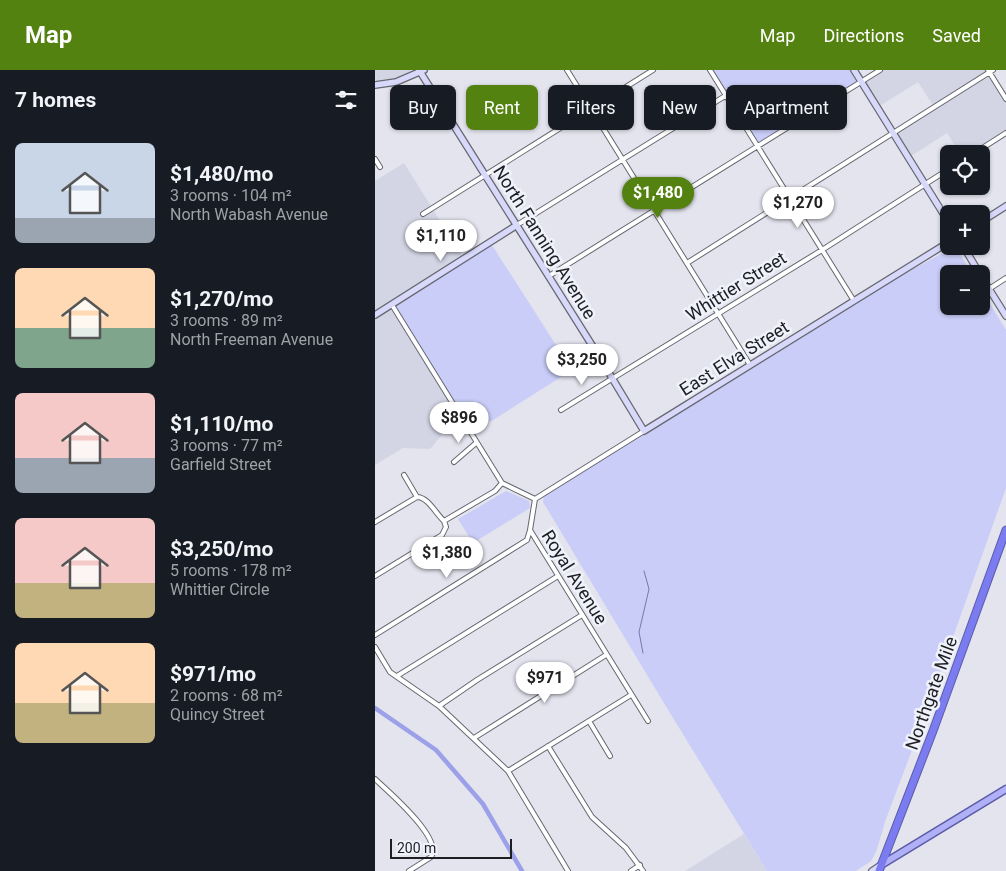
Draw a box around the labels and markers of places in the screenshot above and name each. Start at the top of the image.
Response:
pin: $1,480 [617,176,699,219]
pin: $1,270 [757,186,839,229]
pin: $1,110 [400,220,482,262]
pin: $3,250 [541,344,623,386]
pin: $896 [429,402,489,444]
pin: $1,380 [406,536,488,579]
pin: $971 [515,662,575,704]

